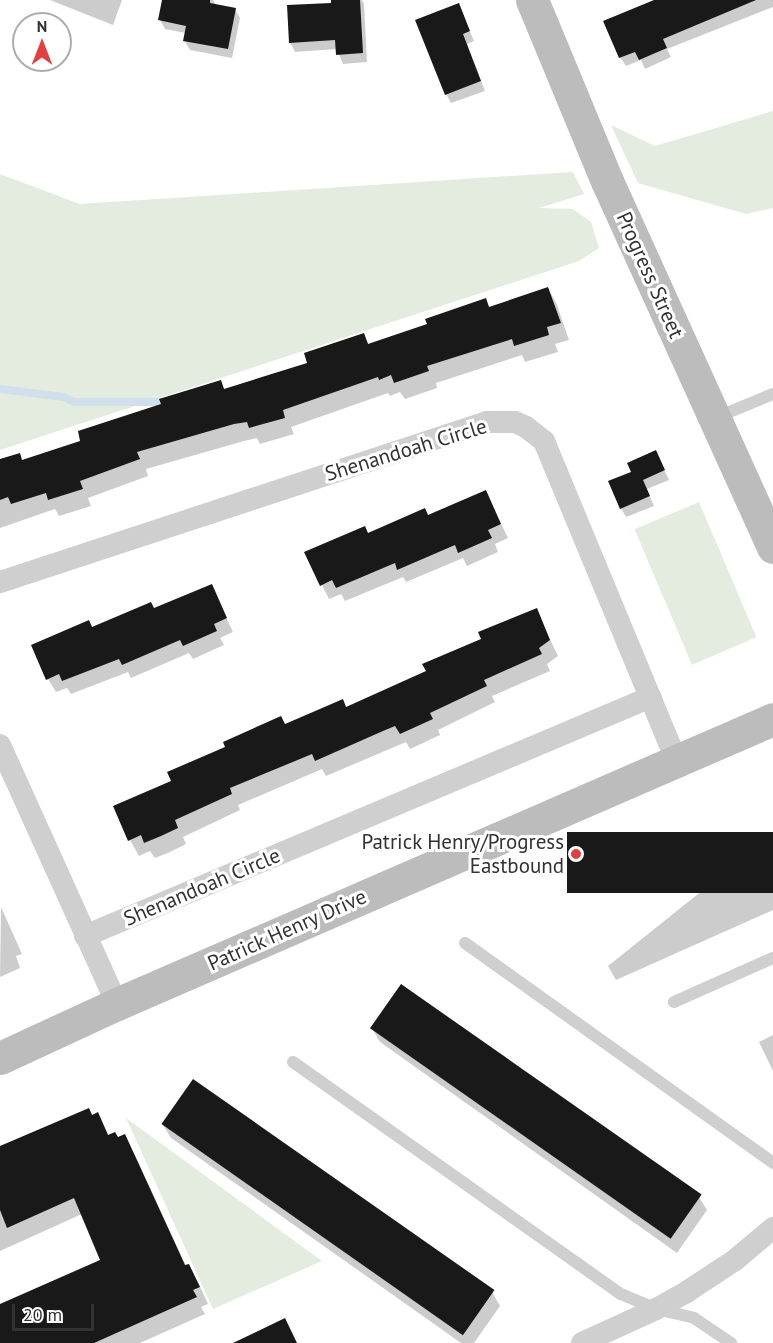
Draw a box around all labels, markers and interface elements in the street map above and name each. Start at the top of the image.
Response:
north arrow [12,12,72,72]
text: N [37,16,47,36]
street label: Progress Street [611,208,689,342]
street label: Shenandoah Circle [322,413,490,487]
place label: Patrick Henry/Progress Eastbound [361,829,564,879]
street label: Shenandoah Circle [120,843,284,931]
marker: Patrick Henry/Progress Eastbound [569,847,583,861]
street label: Patrick Henry Drive [203,883,371,977]
scale bar [15,1292,98,1330]
text: 20 m [23,1303,62,1326]

